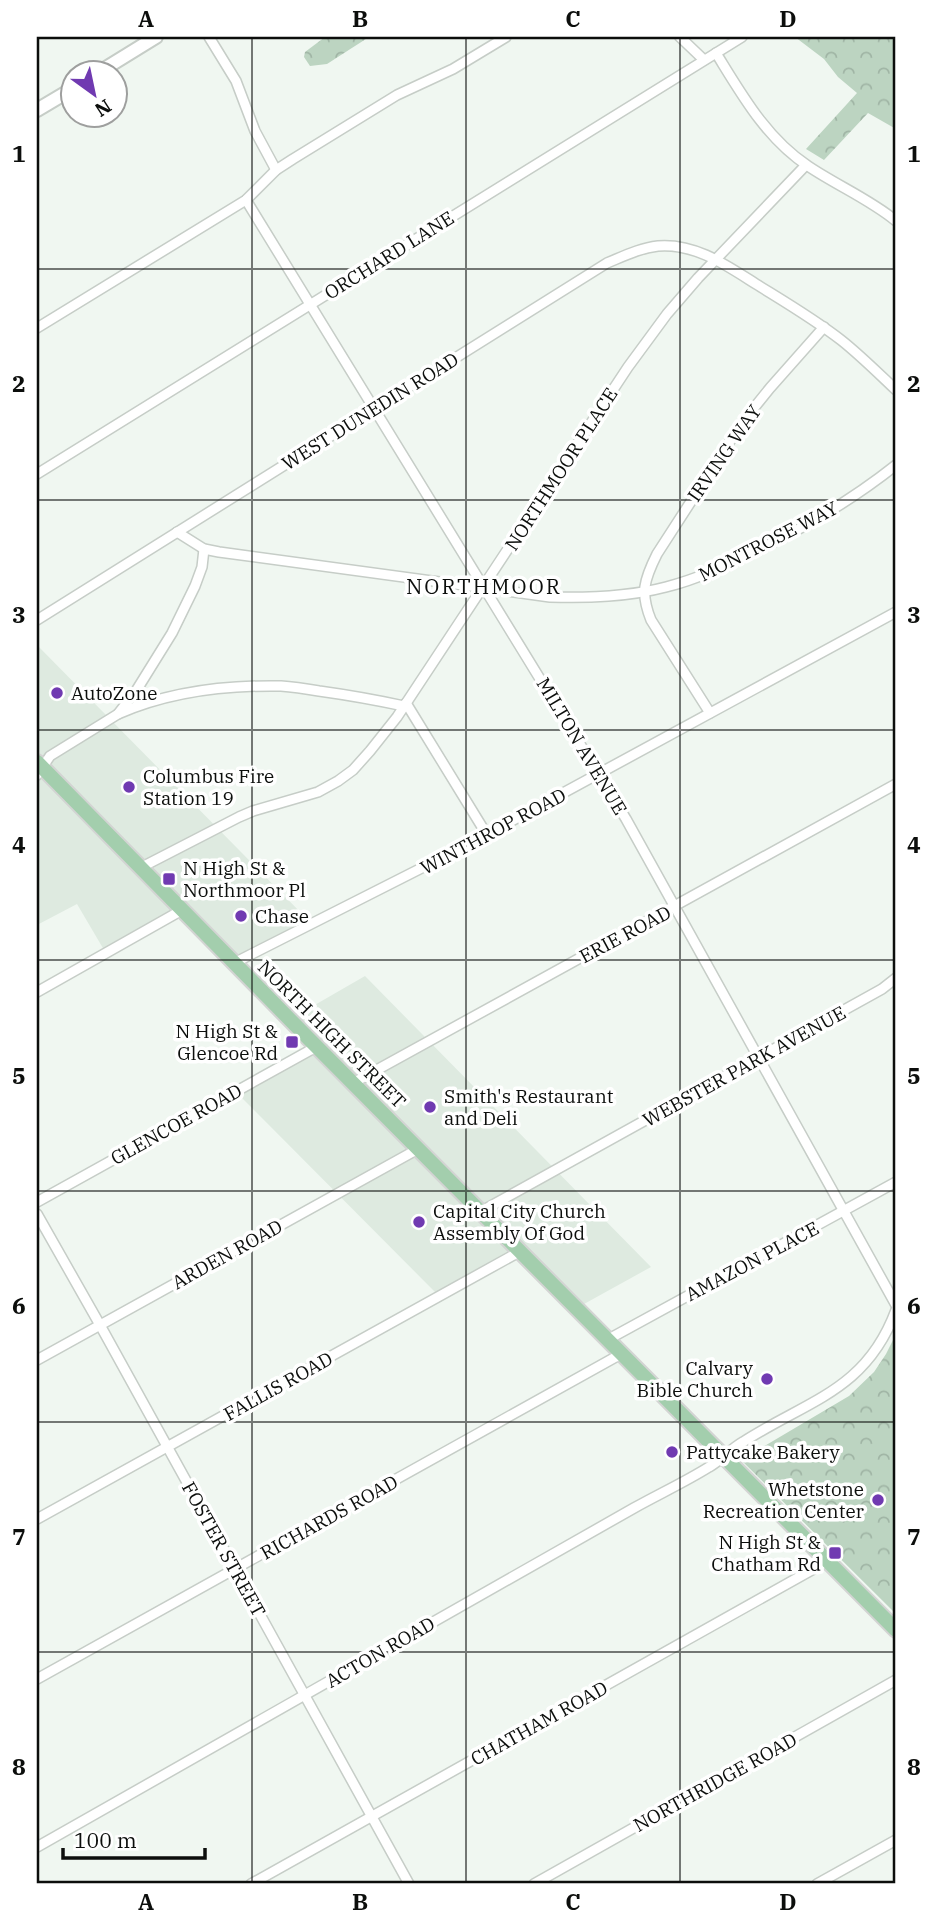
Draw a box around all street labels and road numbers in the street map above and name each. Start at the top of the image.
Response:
street label: ORCHARD LANE [320,205,458,305]
street label: WEST DUNEDIN ROAD [277,347,463,475]
street label: NORTHMOOR PLACE [499,383,623,555]
street label: IRVING WAY [682,400,766,506]
street label: MONTROSE WAY [694,496,842,586]
street label: MILTON AVENUE [532,673,632,819]
street label: WINTHROP ROAD [416,782,570,880]
street label: ERIE ROAD [575,900,675,968]
street label: NORTH HIGH STREET [253,955,411,1113]
street label: WEBSTER PARK AVENUE [638,1000,850,1132]
street label: GLENCOE ROAD [106,1078,246,1170]
street label: ARDEN ROAD [168,1214,286,1294]
street label: AMAZON PLACE [681,1216,823,1306]
street label: FALLIS ROAD [219,1346,337,1426]
street label: RICHARDS ROAD [256,1469,402,1565]
street label: FOSTER STREET [177,1477,271,1621]
street label: ACTON ROAD [321,1611,439,1693]
street label: CHATHAM ROAD [466,1675,612,1771]
street label: NORTHRIDGE ROAD [629,1727,801,1837]

